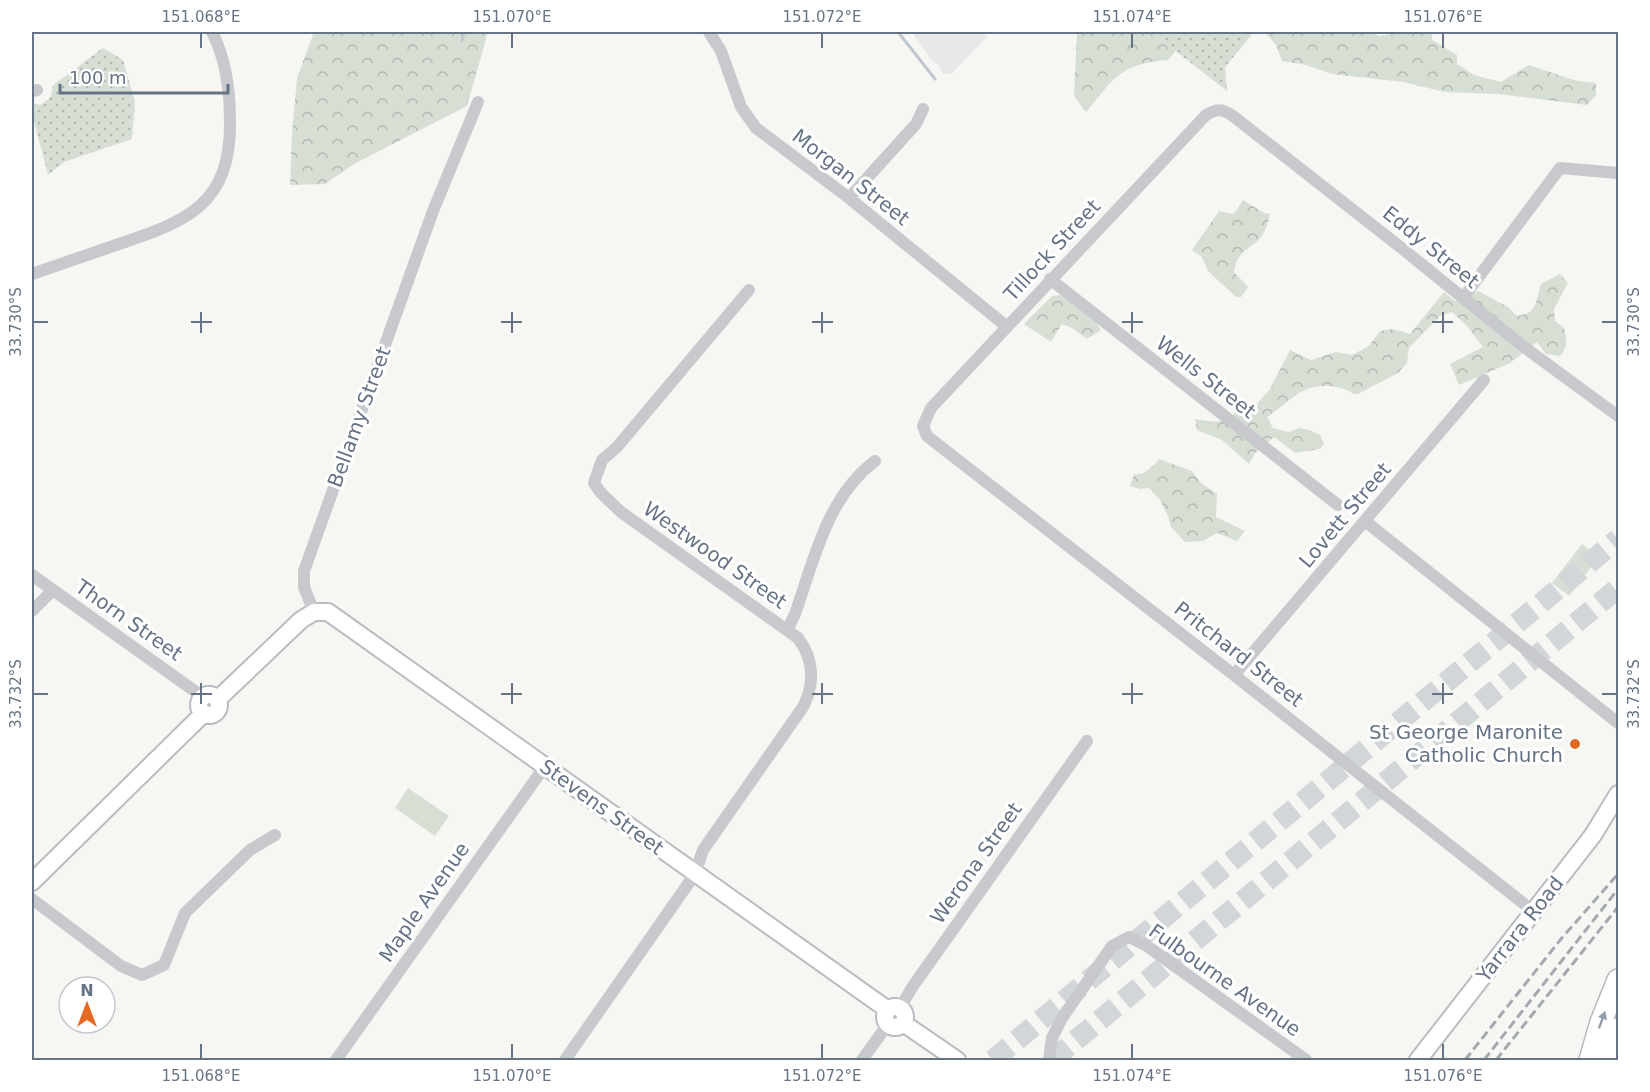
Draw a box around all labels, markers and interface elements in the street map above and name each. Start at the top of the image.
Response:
text: 151.068°E [161,8,241,26]
text: 151.070°E [472,8,552,26]
text: 151.072°E [782,8,862,26]
text: 151.074°E [1092,8,1172,26]
text: 151.076°E [1403,8,1483,26]
scale bar [60,57,228,95]
text: 100 m [69,67,127,88]
street label: Morgan Street [788,124,915,230]
street label: Tillock Street [998,194,1105,307]
street label: Eddy Street [1378,201,1484,293]
text: 33.730°S [7,287,25,357]
text: 33.730°S [1625,287,1643,357]
street label: Wells Street [1151,331,1261,423]
street label: Bellamy Street [322,343,396,491]
street label: Lovett Street [1294,457,1396,573]
street label: Westwood Street [639,496,792,614]
street label: Thorn Street [70,574,187,666]
street label: Pritchard Street [1170,596,1308,712]
text: 33.732°S [7,659,25,729]
text: 33.732°S [1625,659,1643,729]
place label: St George Maronite Catholic Church [1369,720,1563,767]
marker: St George Maronite Catholic Church [1568,737,1582,751]
street label: Stevens Street [535,754,669,860]
street label: Werona Street [925,797,1027,928]
street label: Maple Avenue [374,837,474,967]
street label: Yarrara Road [1471,872,1569,987]
street label: Fulbourne Avenue [1144,919,1306,1041]
north arrow [57,975,117,1035]
text: N [80,981,94,1000]
one-way arrow [1598,1011,1608,1029]
text: 151.068°E [161,1067,241,1085]
text: 151.070°E [472,1067,552,1085]
text: 151.072°E [782,1067,862,1085]
text: 151.074°E [1092,1067,1172,1085]
text: 151.076°E [1403,1067,1483,1085]

